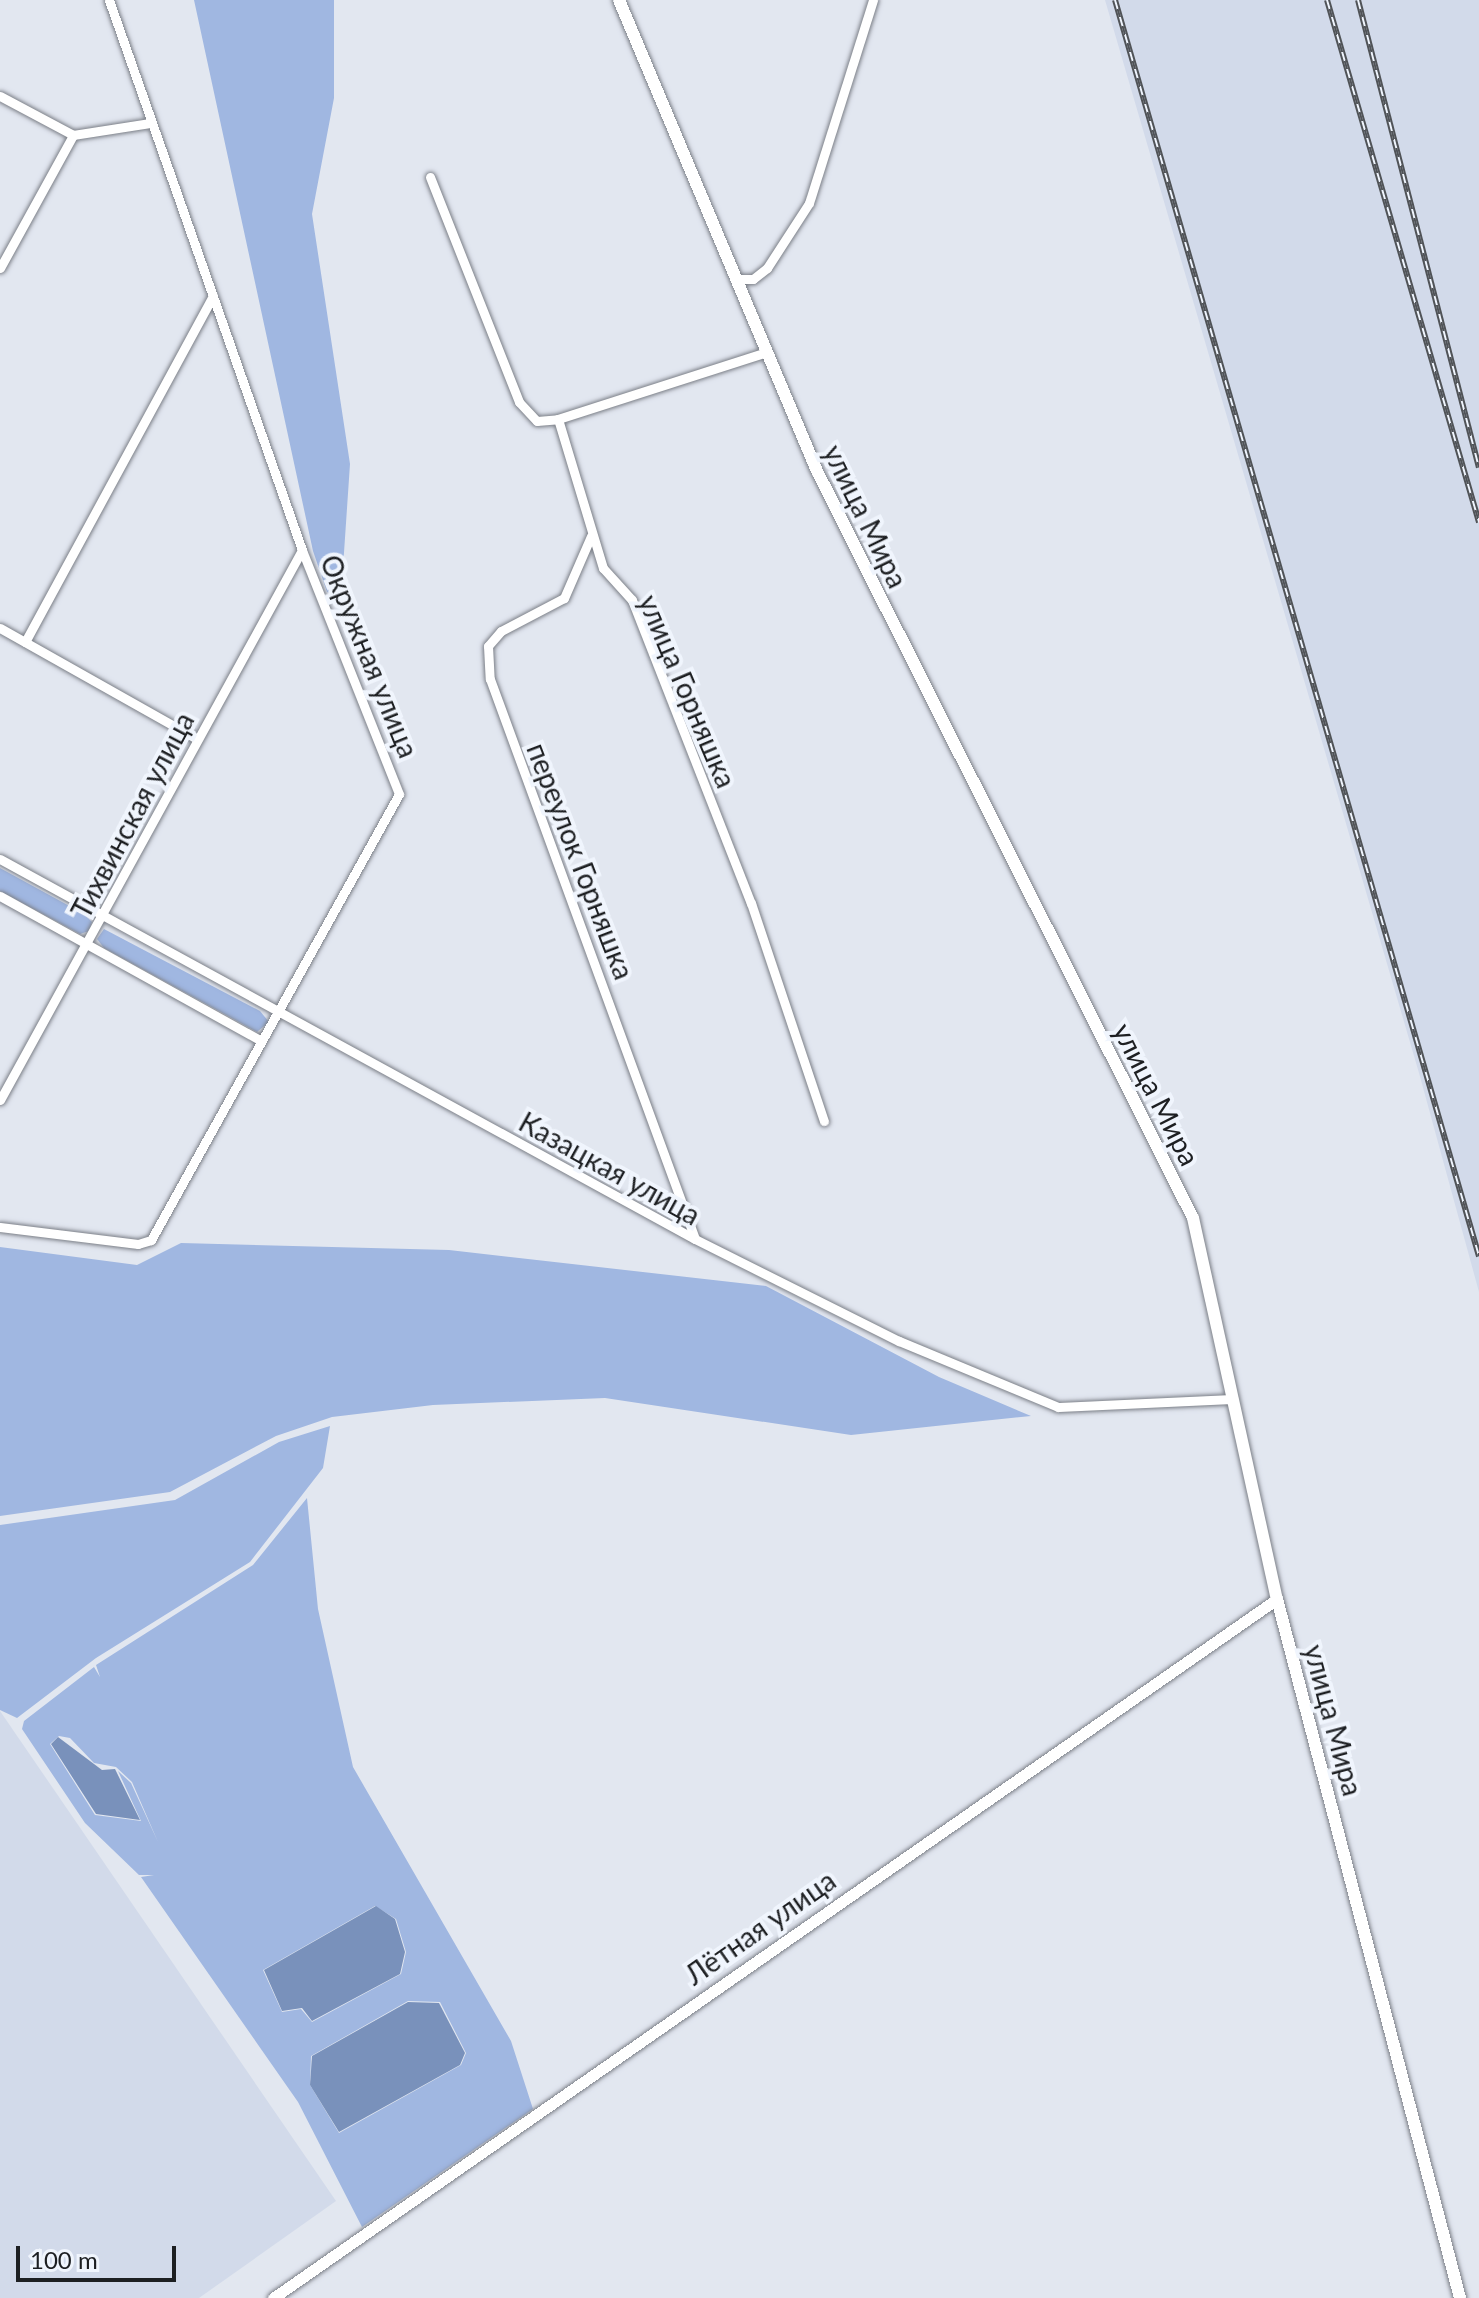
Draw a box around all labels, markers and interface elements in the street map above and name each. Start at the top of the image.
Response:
street label: улица Мира [817,439,915,593]
street label: Окружная улица [314,550,426,762]
street label: улица Горняшка [632,589,744,793]
street label: Тихвинская улица [64,706,200,924]
street label: переулок Горняшка [520,738,642,984]
street label: улица Мира [1107,1017,1207,1171]
street label: Казацкая улица [514,1104,706,1232]
street label: улица Мира [1298,1641,1370,1799]
street label: Лётная улица [678,1863,842,1991]
scale bar [20,2230,180,2280]
text: 100 m [30,2245,98,2274]

